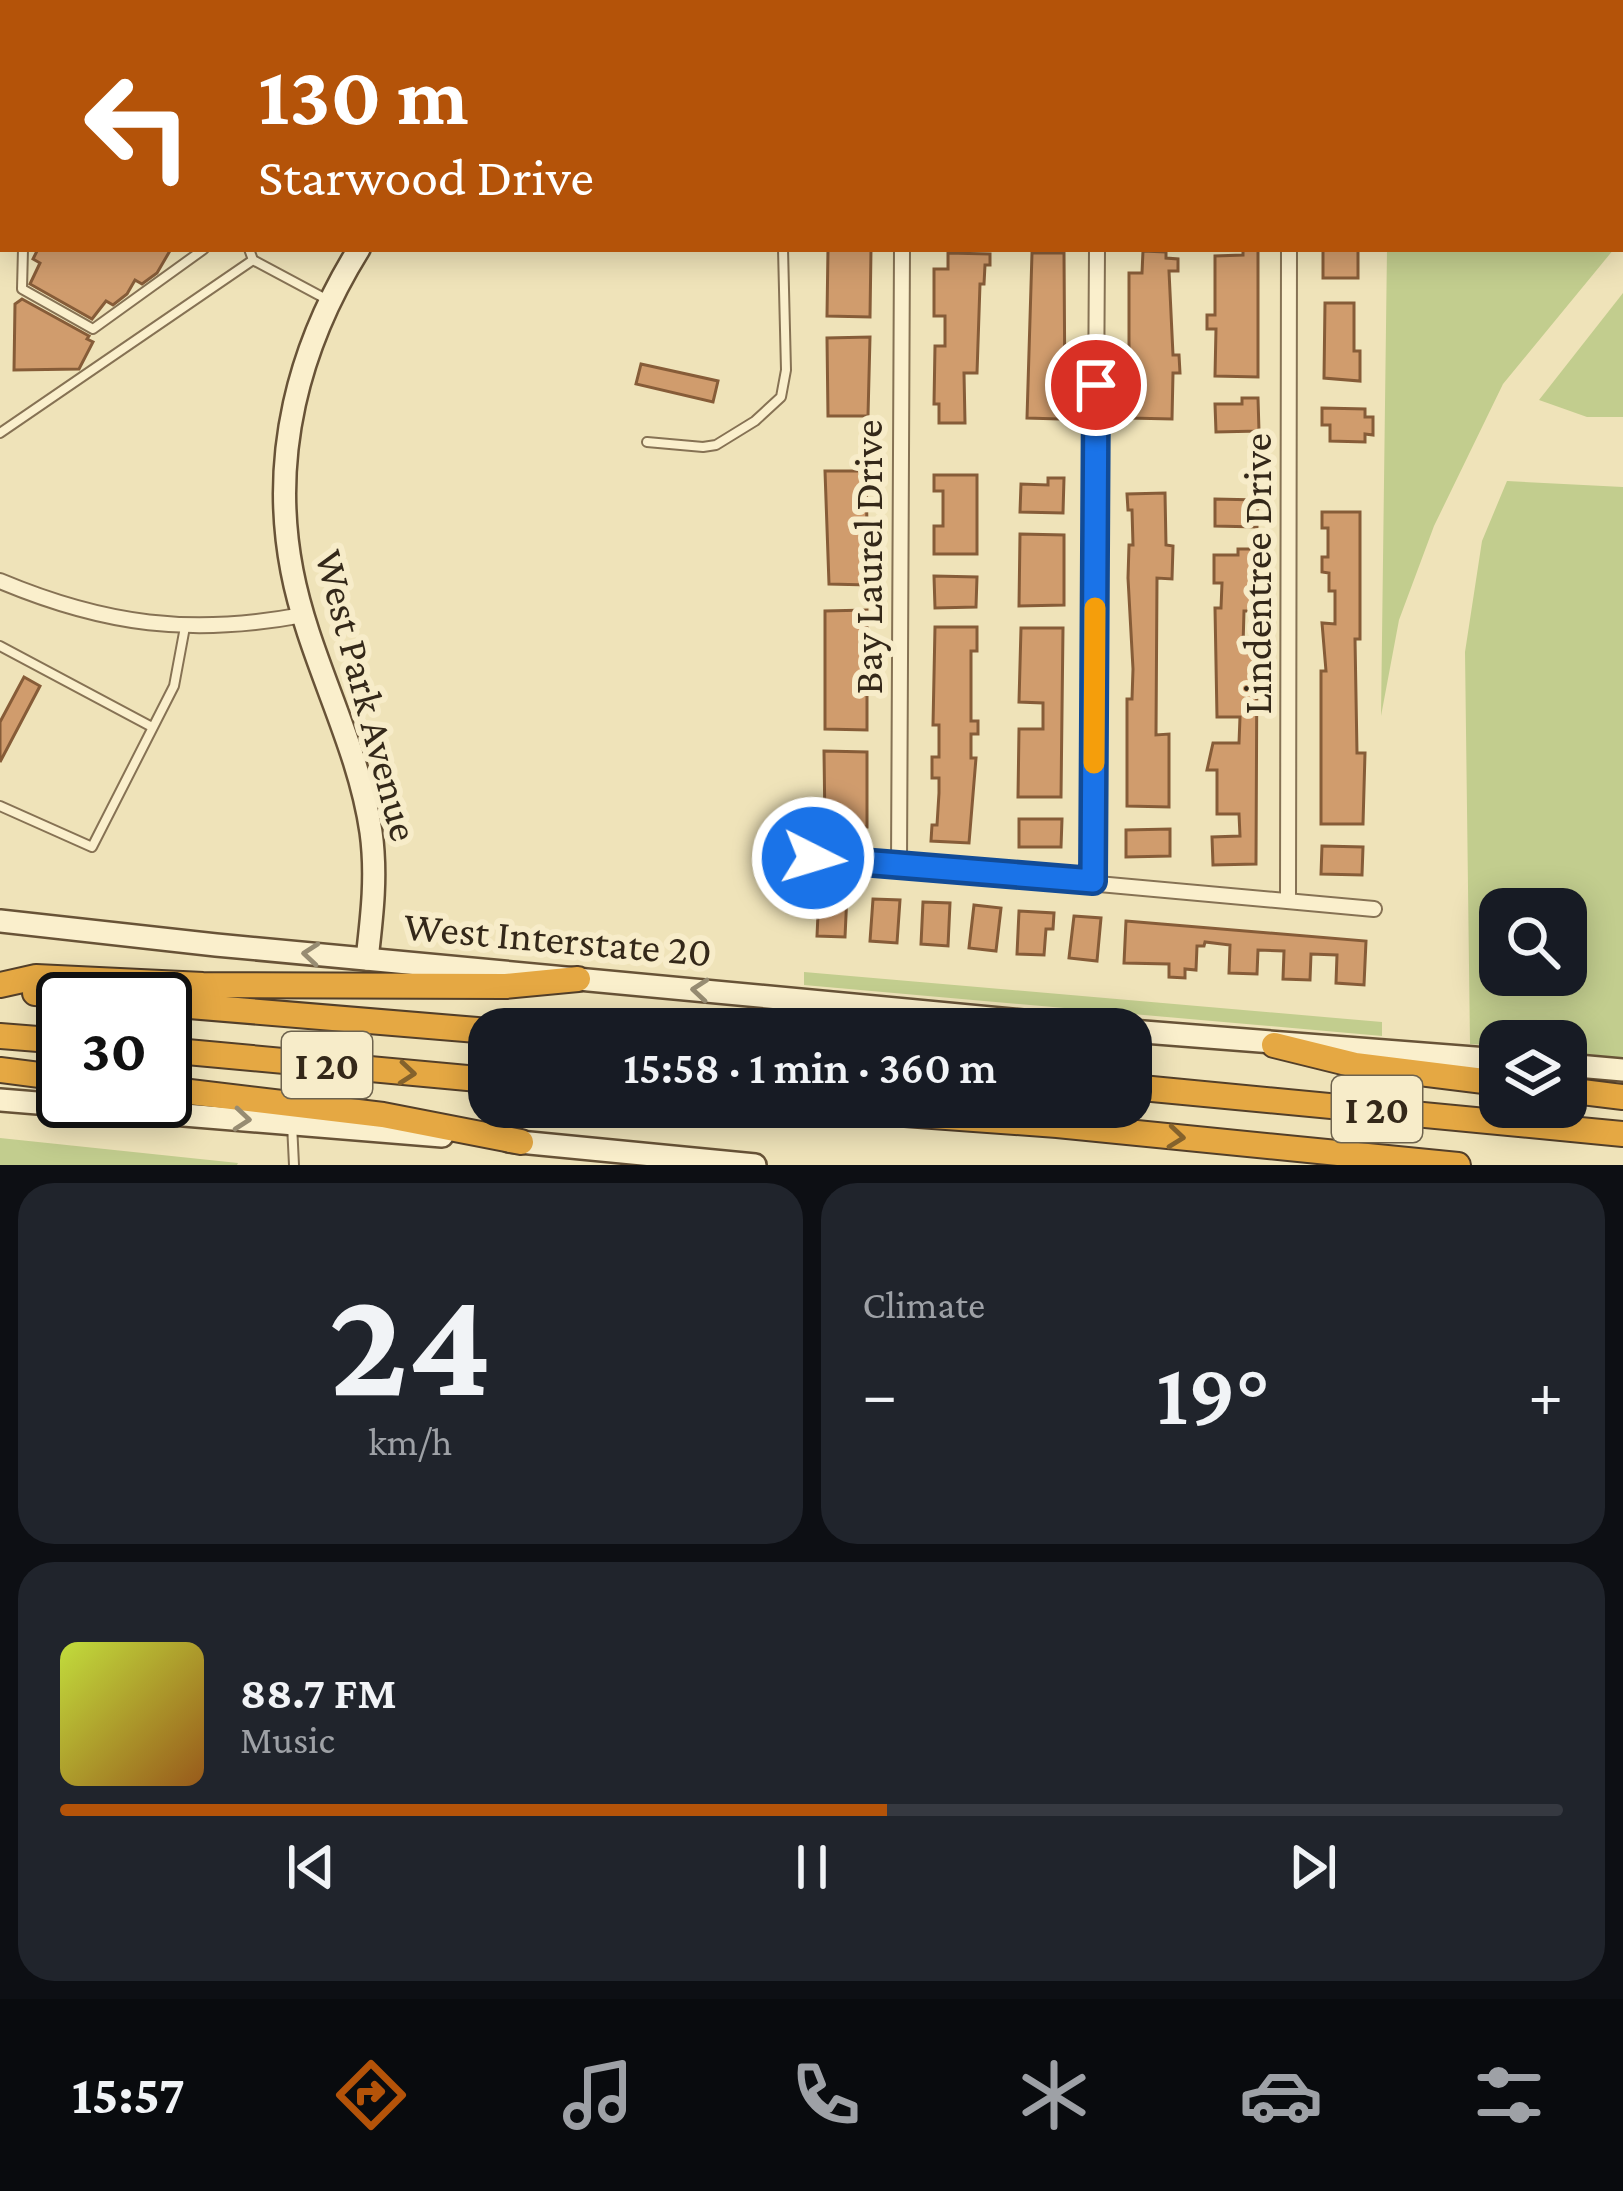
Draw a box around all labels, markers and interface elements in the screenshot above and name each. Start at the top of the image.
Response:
icon: left [60,48,216,204]
text: 130 m [258,49,469,142]
text: Starwood Drive [258,147,594,207]
pin [1045,334,1147,436]
icon: arrive [1063,352,1129,418]
street label: Bay Laurel Drive [844,420,891,694]
street label: Lindentree Drive [1233,433,1280,715]
street label: West Park Avenue [306,544,429,846]
position arrow [750,795,876,921]
map controls [1479,888,1587,1128]
button: search [1479,888,1587,996]
street label: West Interstate 20 [402,902,714,975]
one-way arrow [301,942,320,967]
speed limit sign: 30 [36,972,192,1128]
one-way arrow [690,978,709,1004]
button: layers [1479,1020,1587,1128]
road number: I 20 [282,1032,372,1098]
text: 15:58 · 1 min · 360 m [623,1043,997,1093]
one-way arrow [398,1060,417,1085]
road number: I 20 [1332,1076,1422,1142]
one-way arrow [233,1105,252,1131]
one-way arrow [1166,1124,1185,1149]
text: 24 [328,1255,492,1429]
text: Climate [863,1283,985,1326]
text: 19° [1156,1343,1270,1443]
text: − [863,1357,897,1430]
text: + [1528,1357,1563,1430]
text: km/h [368,1420,452,1463]
text: 88.7 FM [240,1668,397,1718]
text: Music [240,1718,335,1761]
icon: previous [278,1834,344,1900]
icon: pause [779,1834,845,1900]
icon: next [1280,1834,1346,1900]
icon: directions [329,2053,413,2137]
icon: music [556,2053,640,2137]
icon: phone [784,2053,868,2137]
icon: climate [1012,2053,1096,2137]
icon: car [1239,2053,1323,2137]
icon: filters [1467,2053,1551,2137]
text: 15:57 [72,2065,185,2125]

